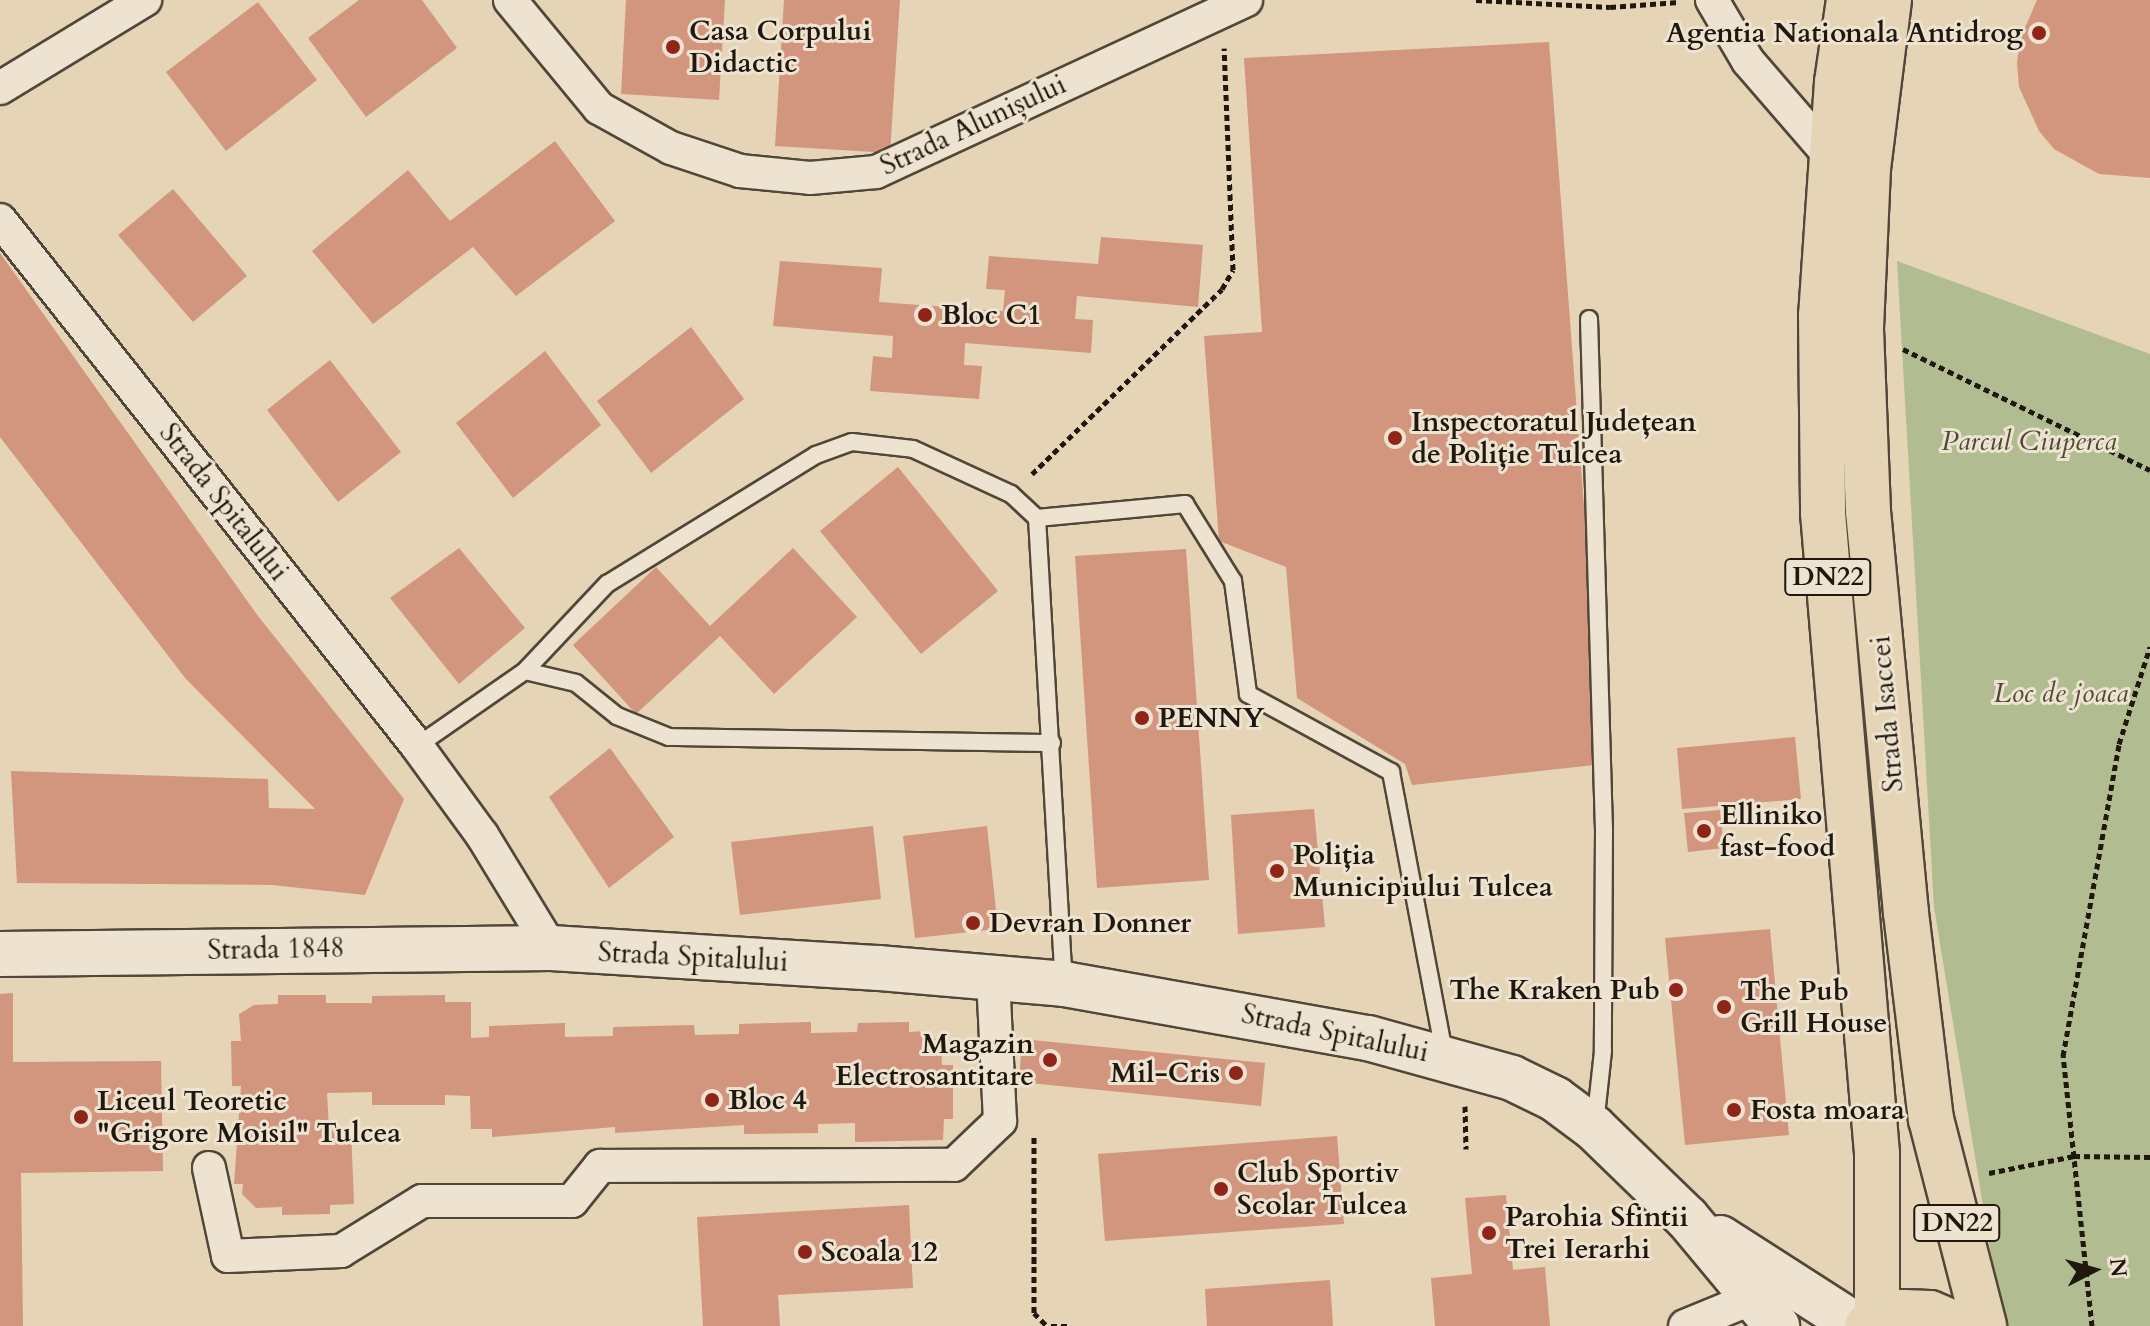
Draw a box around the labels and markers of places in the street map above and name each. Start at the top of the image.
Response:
place label: Casa Corpului Didactic [689,14,871,80]
place label: Agentia Nationala Antidrog [1666,16,2023,50]
marker: Agentia Nationala Antidrog [2030,24,2048,42]
marker: Casa Corpului Didactic [664,38,682,56]
place label: Bloc C1 [941,298,1042,332]
marker: Bloc C1 [916,306,934,324]
place label: Inspectoratul Județean de Poliție Tulcea [1411,405,1697,471]
marker: Inspectoratul Județean de Poliție Tulcea [1386,429,1404,447]
place label: PENNY [1158,701,1265,735]
marker: PENNY [1133,709,1151,727]
place label: Elliniko fast-food [1720,798,1835,864]
marker: Elliniko fast-food [1695,822,1713,840]
place label: Poliția Municipiului Tulcea [1293,838,1553,904]
marker: Poliția Municipiului Tulcea [1268,862,1286,880]
place label: Devran Donner [989,906,1191,940]
marker: Devran Donner [964,914,982,932]
place label: The Kraken Pub [1449,973,1660,1007]
place label: The Pub Grill House [1740,974,1887,1040]
marker: The Kraken Pub [1667,981,1685,999]
marker: The Pub Grill House [1715,998,1733,1016]
place label: Magazin Electrosantitare [835,1027,1034,1093]
marker: Magazin Electrosantitare [1041,1051,1059,1069]
place label: Mil-Cris [1110,1056,1220,1090]
marker: Mil-Cris [1227,1064,1245,1082]
place label: Bloc 4 [728,1083,807,1117]
place label: Liceul Teoretic "Grigore Moisil" Tulcea [97,1084,401,1150]
marker: Bloc 4 [703,1091,721,1109]
place label: Fosta moara [1750,1093,1905,1127]
marker: Fosta moara [1725,1101,1743,1119]
marker: Liceul Teoretic "Grigore Moisil" Tulcea [72,1108,90,1126]
place label: Club Sportiv Scolar Tulcea [1237,1156,1407,1222]
marker: Club Sportiv Scolar Tulcea [1212,1180,1230,1198]
place label: Parohia Sfintii Trei Ierarhi [1505,1200,1688,1266]
marker: Parohia Sfintii Trei Ierarhi [1480,1224,1498,1242]
place label: Scoala 12 [821,1235,938,1269]
marker: Scoala 12 [796,1243,814,1261]

